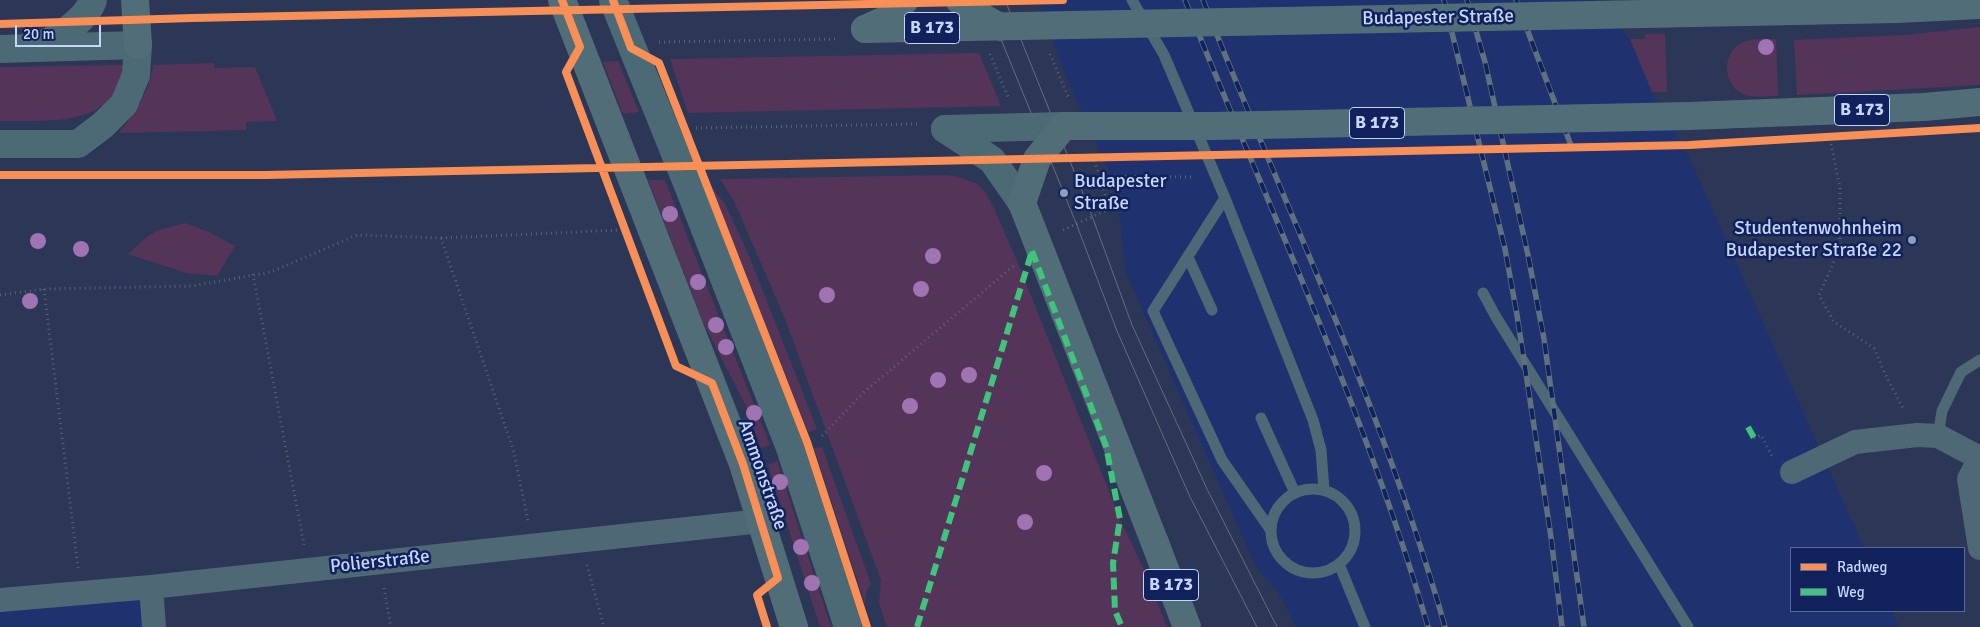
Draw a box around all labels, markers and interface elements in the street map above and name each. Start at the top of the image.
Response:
street label: Budapester Straße [1362,5,1514,31]
road number: B 173 [904,12,960,44]
scale bar [18,15,104,47]
text: 20 m [23,25,54,43]
road number: B 173 [1834,94,1890,126]
road number: B 173 [1350,108,1404,138]
place label: Budapester Straße [1074,171,1166,215]
marker: Budapester Straße [1058,187,1070,199]
place label: Studentenwohnheim Budapester Straße 22 [1726,218,1902,262]
marker: Studentenwohnheim Budapester Straße 22 [1906,234,1918,246]
street label: Ammonstraße [732,417,792,533]
street label: Polierstraße [329,545,431,579]
legend [1790,547,1965,612]
text: Radweg [1837,558,1887,576]
road number: B 173 [1144,570,1198,600]
text: Weg [1837,583,1865,601]

